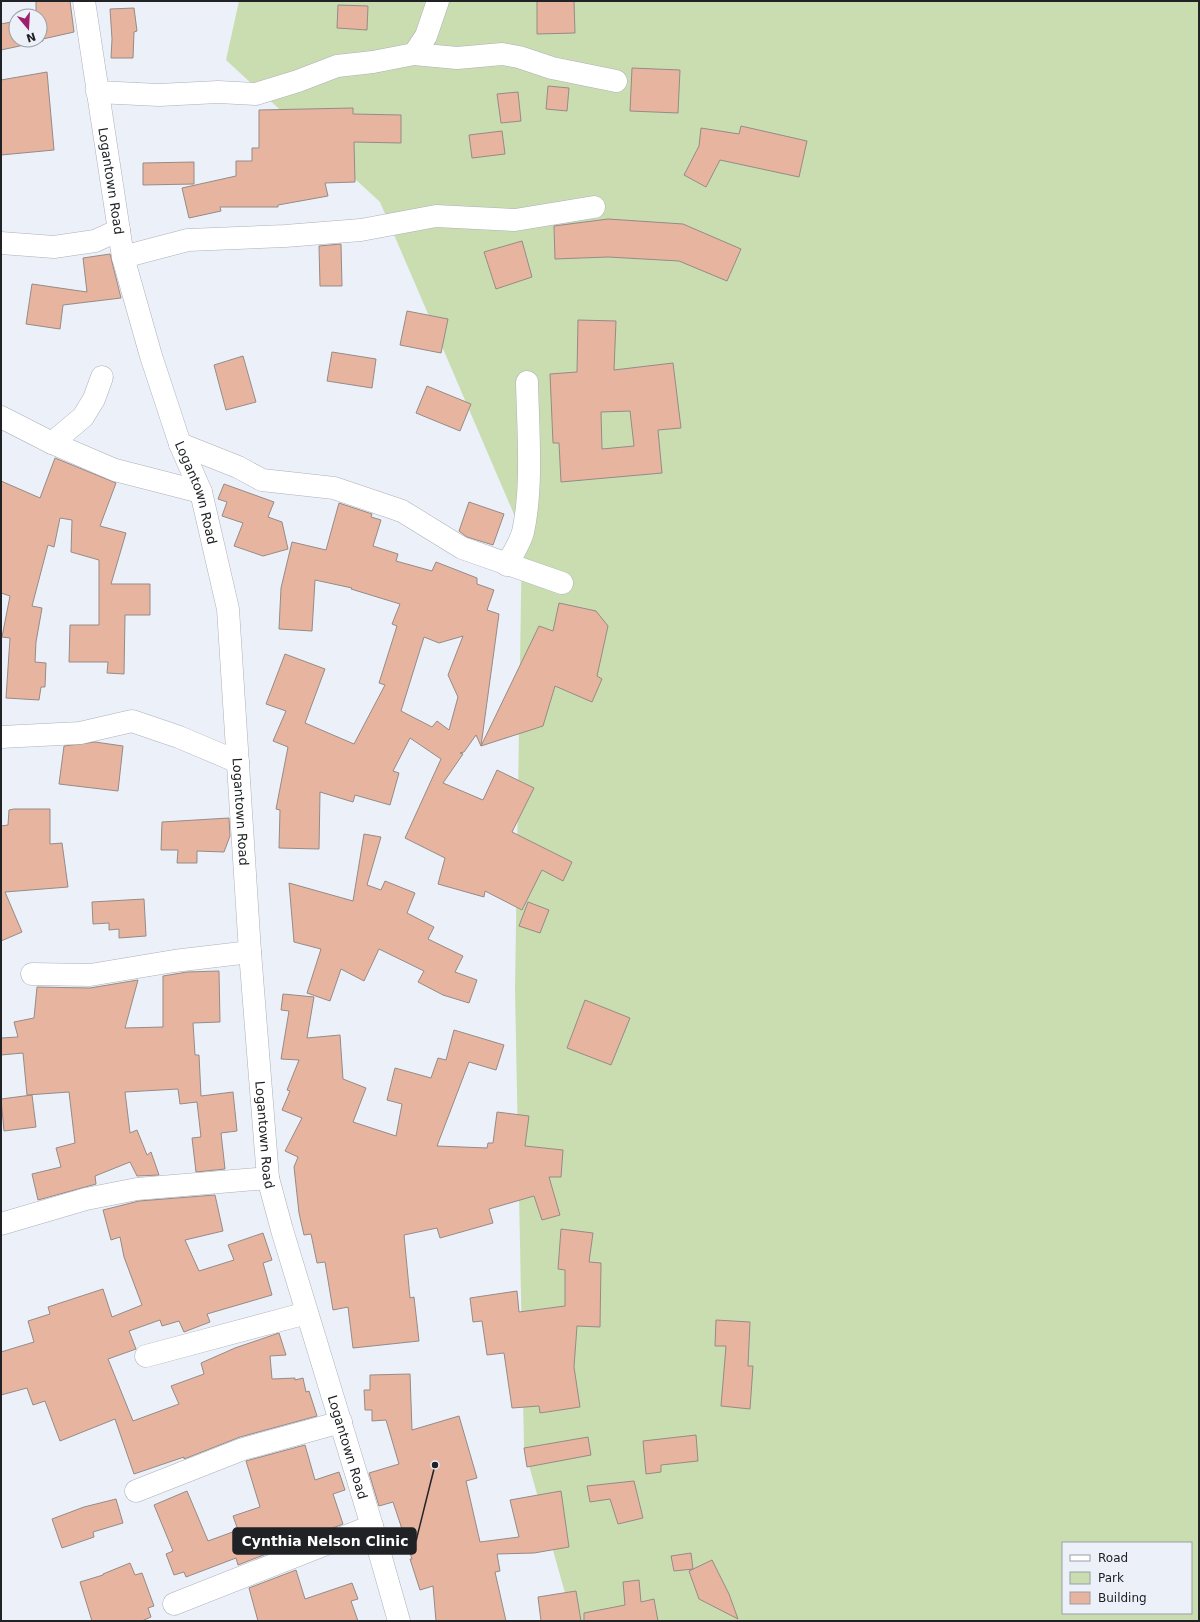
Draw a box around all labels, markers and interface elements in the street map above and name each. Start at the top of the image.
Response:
north arrow [8,8,48,48]
text: N [25,29,37,45]
street label: Logantown Road [95,126,126,236]
street label: Logantown Road [172,439,220,546]
street label: Logantown Road [230,757,251,866]
street label: Logantown Road [252,1080,278,1190]
street label: Logantown Road [325,1393,370,1501]
callout: Cynthia Nelson Clinic [233,1528,416,1554]
text: Cynthia Nelson Clinic [242,1533,408,1549]
legend [1062,1542,1192,1614]
text: Road [1098,1551,1128,1565]
text: Park [1098,1571,1124,1585]
text: Building [1098,1591,1147,1605]

